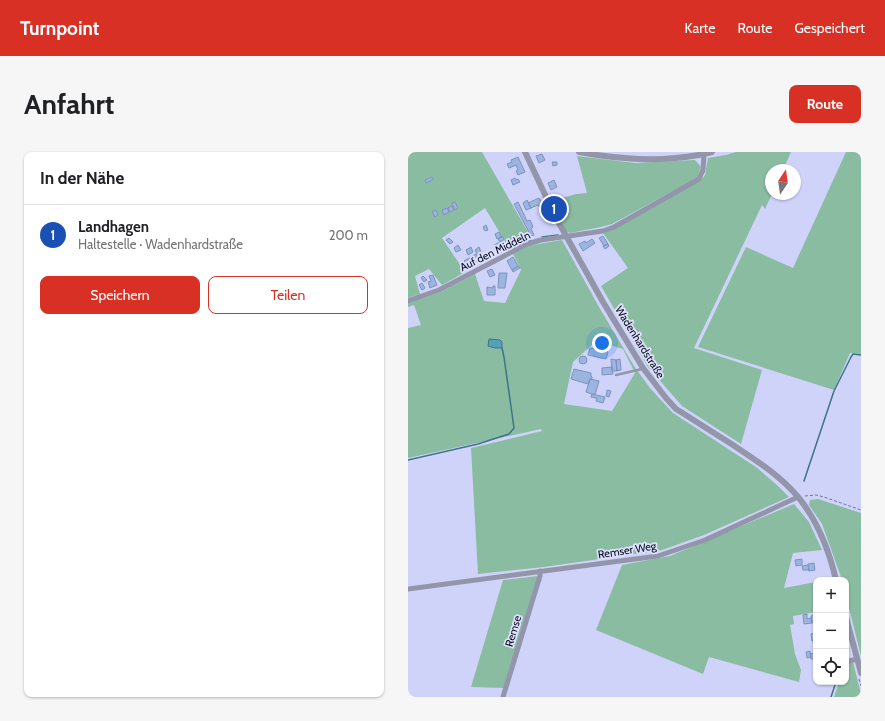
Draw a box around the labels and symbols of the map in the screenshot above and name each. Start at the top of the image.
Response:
north arrow [765,164,801,200]
pin: 1 [541,194,567,224]
street label: Auf den Middeln [457,228,533,274]
street label: Wadenhardstraße [612,303,668,381]
your location [592,333,612,353]
street label: Remser Weg [597,538,658,562]
street label: Remse [502,613,524,648]

